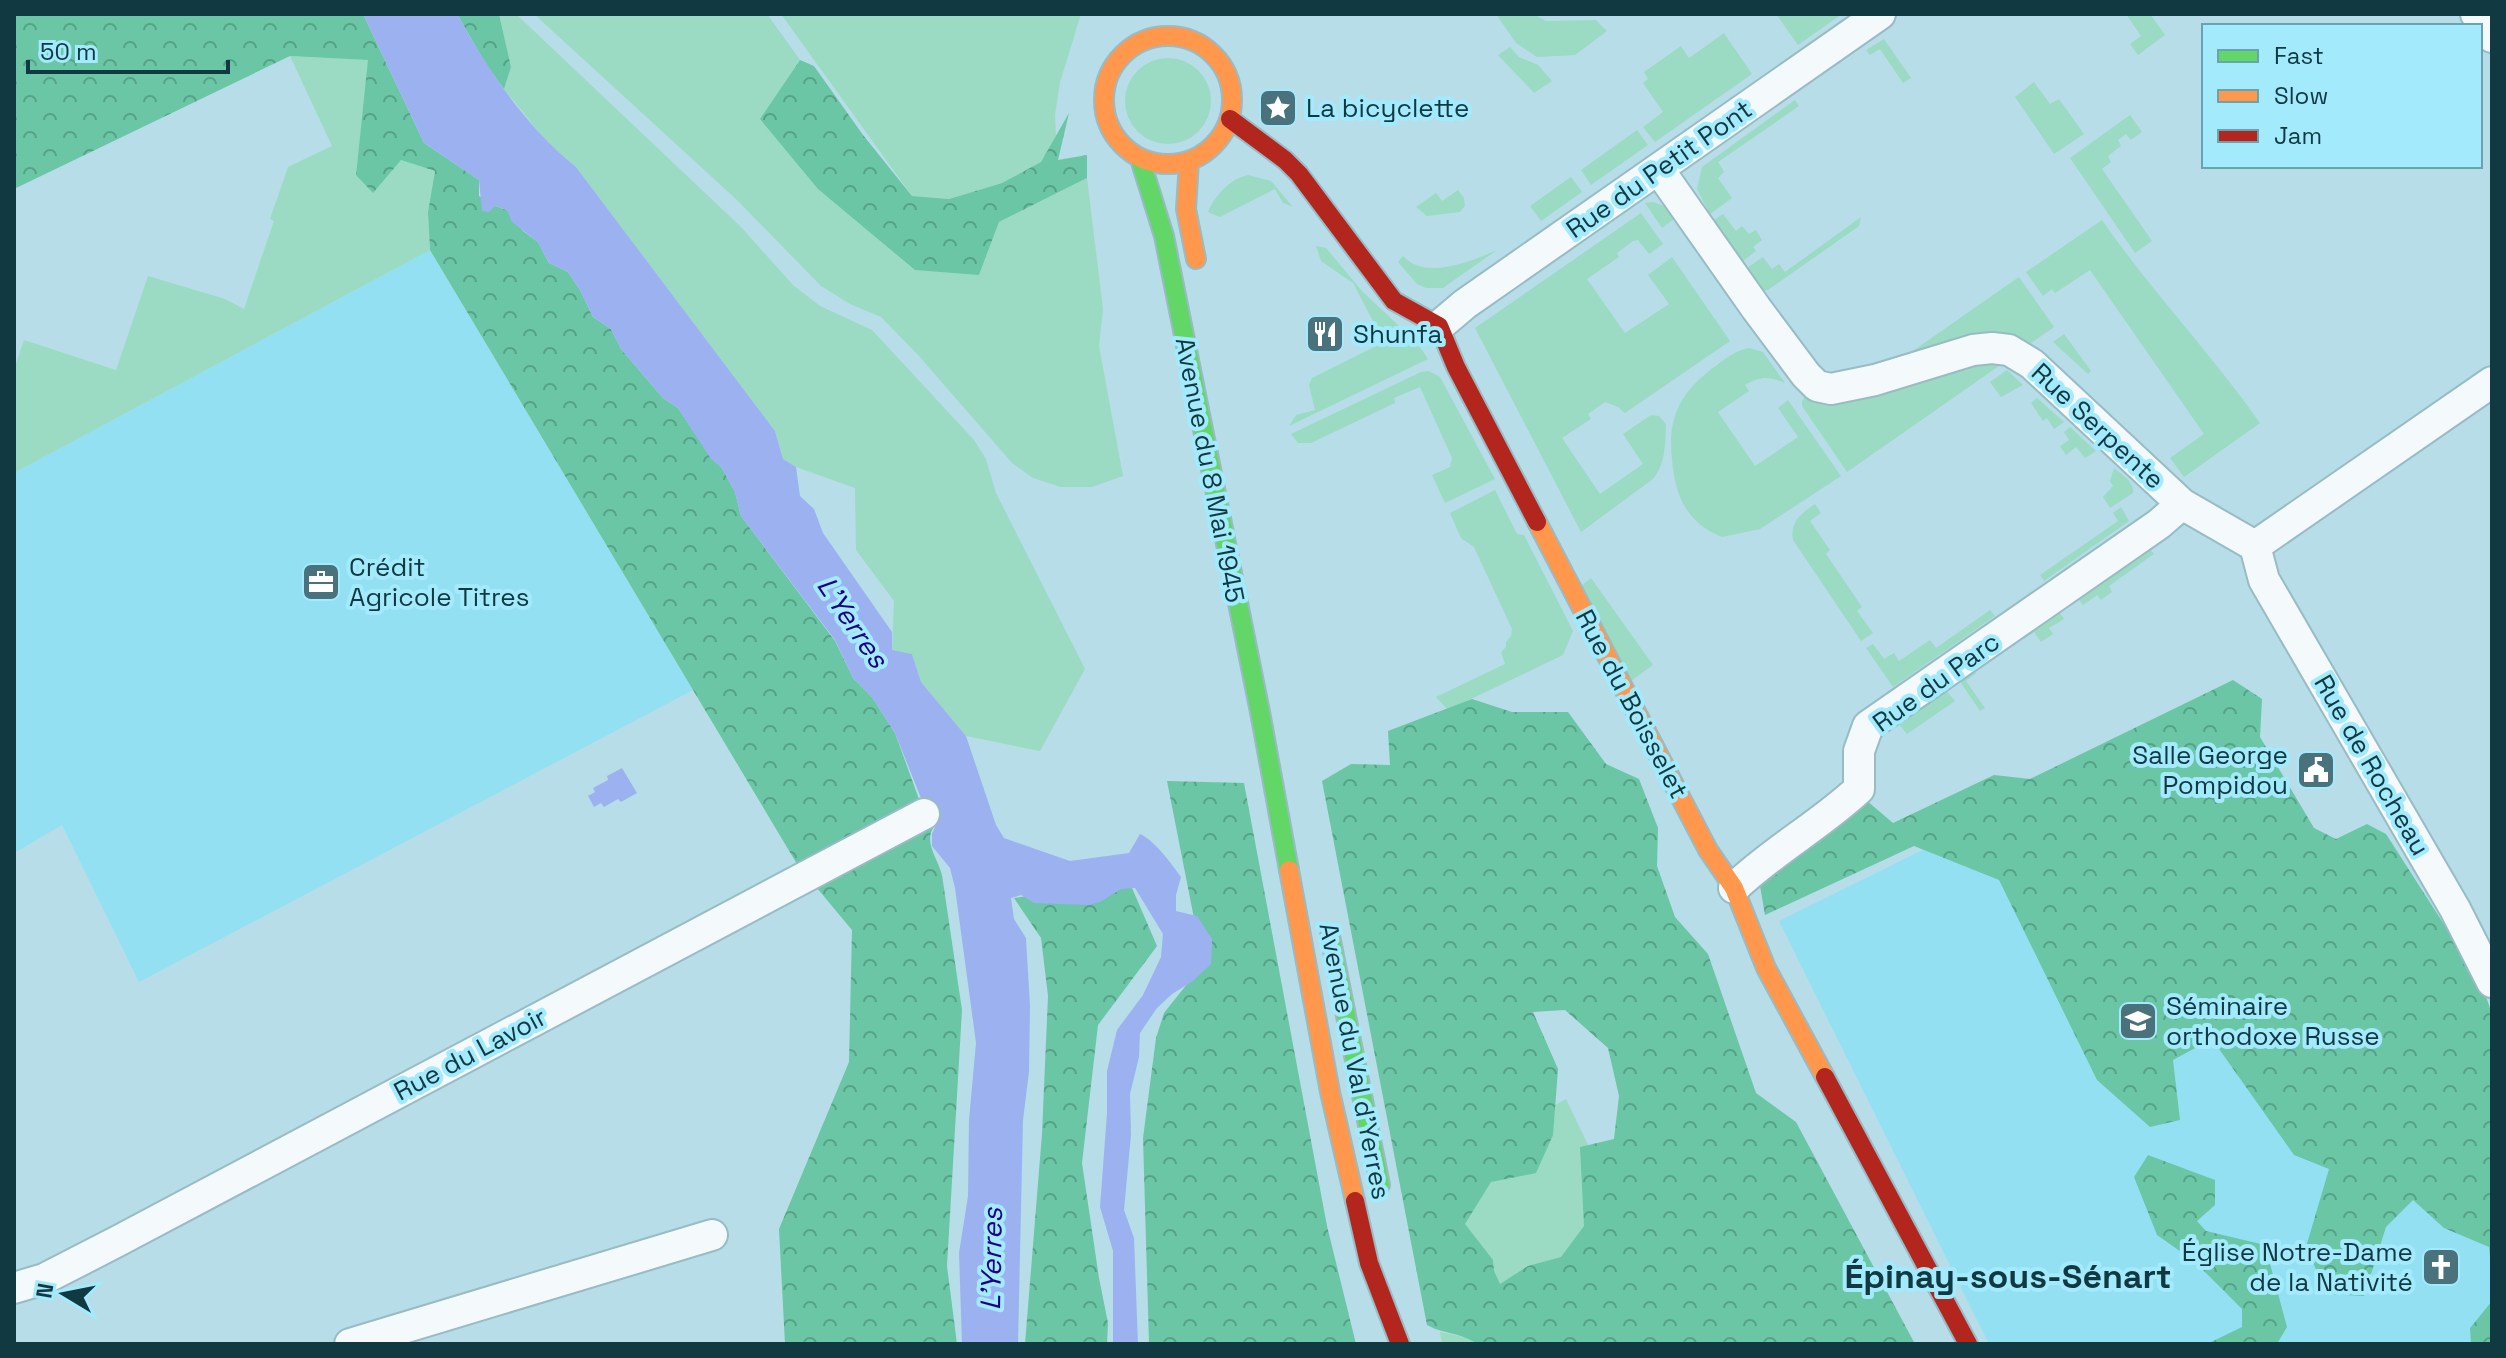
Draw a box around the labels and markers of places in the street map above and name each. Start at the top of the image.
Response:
place icon: La bicyclette [1257,87,1299,129]
place label: La bicyclette [1306,91,1469,125]
restaurant icon: Shunfa [1304,313,1346,355]
place label: Shunfa [1353,317,1442,351]
place label: Crédit Agricole Titres [349,550,529,614]
office icon: Crédit Agricole Titres [300,561,342,603]
place label: Salle George Pompidou [2132,738,2288,802]
public building icon: Salle George Pompidou [2295,749,2337,791]
place label: Séminaire orthodoxe Russe [2166,989,2380,1053]
school or university icon: Séminaire orthodoxe Russe [2117,1000,2159,1042]
place label: Église Notre-Dame de la Nativité [2182,1235,2413,1299]
church icon: Église Notre-Dame de la Nativité [2420,1246,2462,1288]

